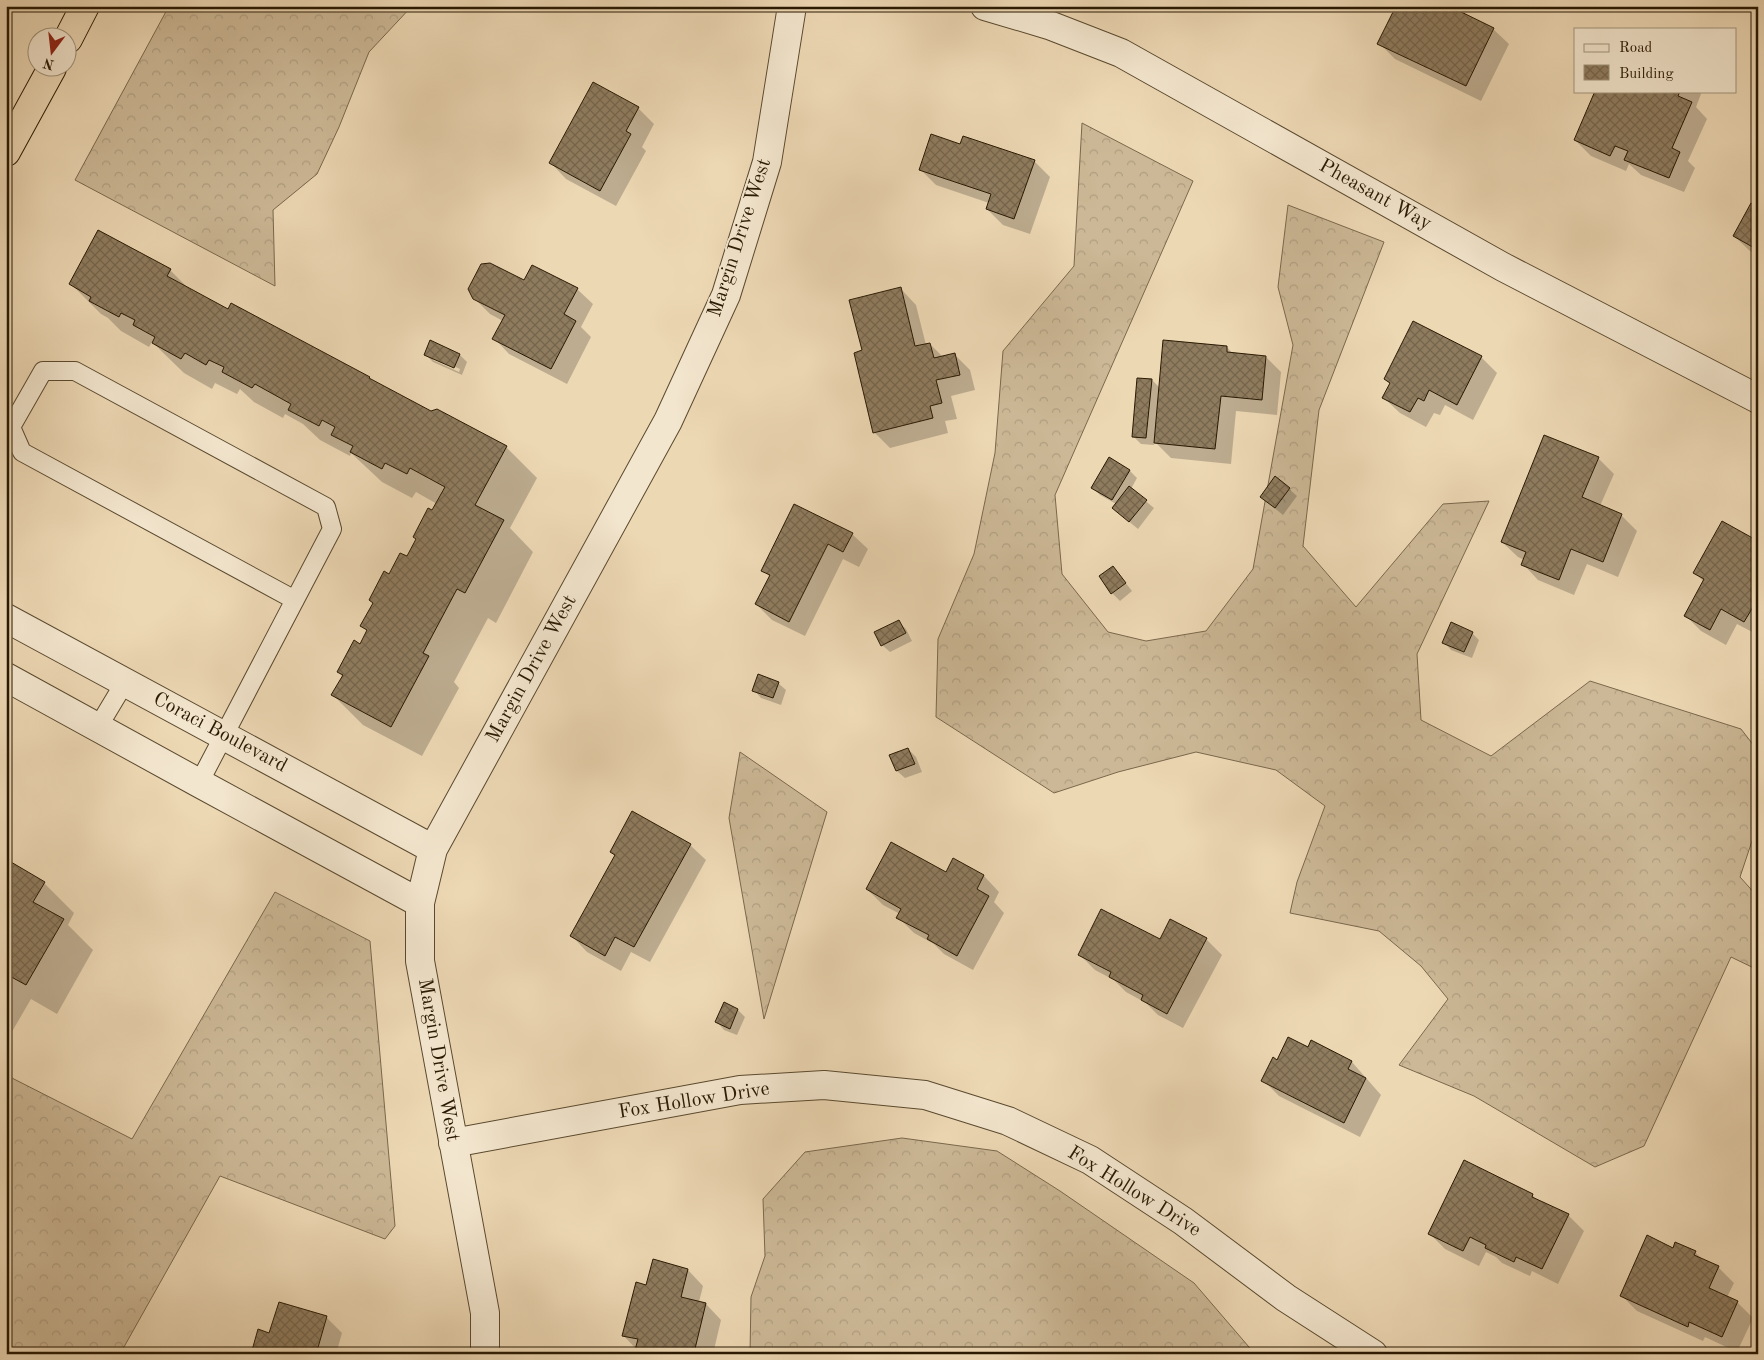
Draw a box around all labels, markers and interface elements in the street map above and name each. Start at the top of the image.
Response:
north arrow [28,28,78,78]
legend [1574,28,1736,92]
text: Road [1619,41,1653,56]
text: N [42,55,56,72]
text: Building [1619,67,1674,82]
street label: Margin Drive West [705,156,775,320]
street label: Pheasant Way [1315,156,1435,234]
street label: Margin Drive West [483,592,581,746]
street label: Coraci Boulevard [150,689,290,777]
street label: Margin Drive West [414,977,462,1143]
street label: Fox Hollow Drive [617,1079,771,1123]
street label: Fox Hollow Drive [1064,1143,1204,1241]

